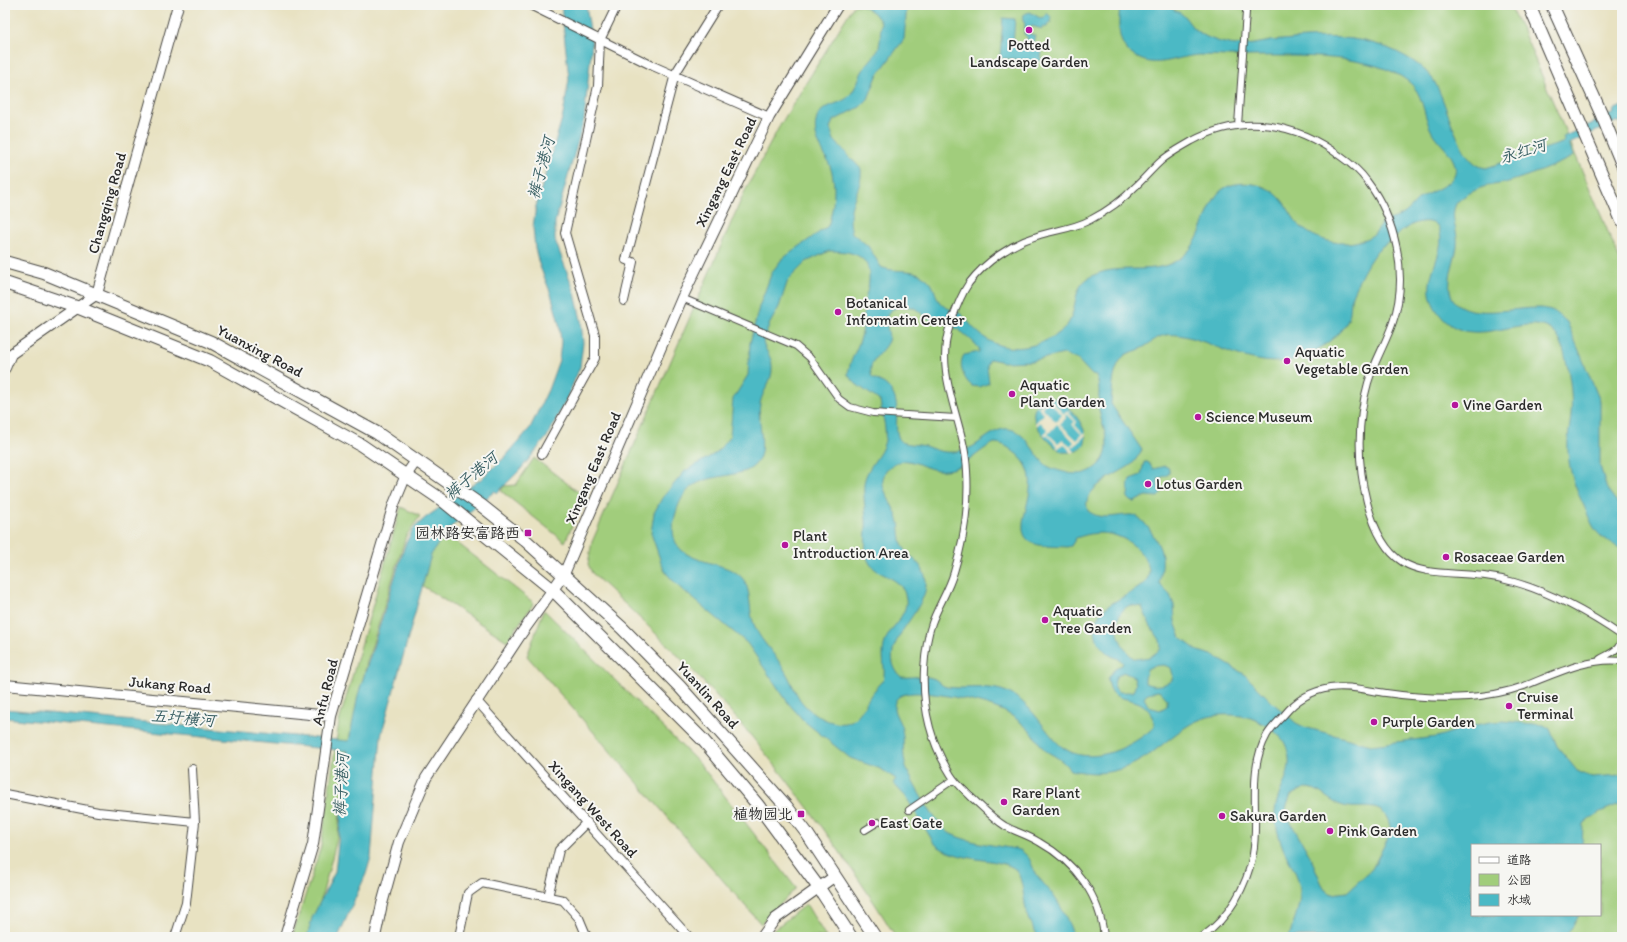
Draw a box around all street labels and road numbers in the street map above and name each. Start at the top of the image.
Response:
street label: Xingang East Road [691,113,761,230]
street label: Changqing Road [84,150,130,256]
street label: Yuanxing Road [214,321,306,381]
street label: Xingang East Road [561,408,625,527]
street label: Anfu Road [308,657,342,727]
street label: Yuanlin Road [673,658,743,733]
street label: Jukang Road [128,672,213,698]
street label: Xingang West Road [545,757,642,862]

